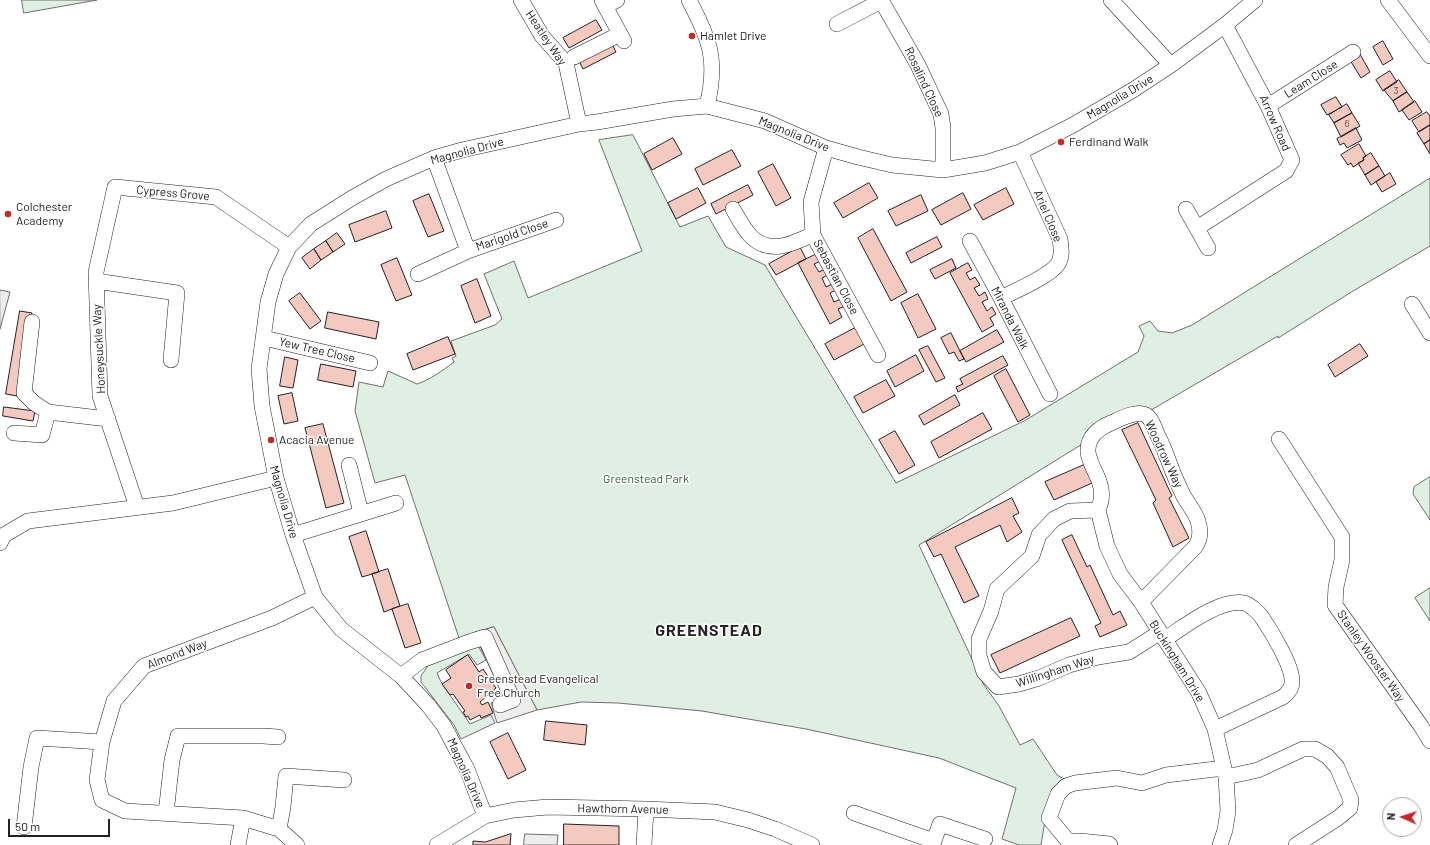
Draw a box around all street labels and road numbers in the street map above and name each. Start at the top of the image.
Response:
street label: Heatley Way [522,8,570,68]
street label: Rosalind Close [901,45,947,119]
street label: Leam Close [1282,57,1340,101]
street label: Magnolia Drive [1084,71,1156,123]
street label: Arrow Road [1256,93,1294,153]
street label: Magnolia Drive [756,113,832,155]
street label: Magnolia Drive [429,134,505,168]
street label: Cypress Grove [136,183,210,203]
street label: Ariel Close [1031,188,1065,244]
street label: Marigold Close [474,216,550,254]
street label: Sebastian Close [810,237,862,317]
street label: Miranda Walk [988,284,1032,352]
street label: Honeysuckle Way [89,304,109,394]
street label: Yew Tree Close [277,334,357,366]
street label: Woodrow Way [1142,418,1186,490]
street label: Magnolia Drive [267,464,301,540]
street label: Stanley Wooster Way [1334,607,1408,705]
street label: Buckingham Drive [1146,617,1208,705]
street label: Almond Way [145,636,209,672]
street label: Willingham Way [1014,652,1096,690]
street label: Magnolia Drive [444,736,488,810]
street label: Hawthorn Avenue [577,801,669,817]

